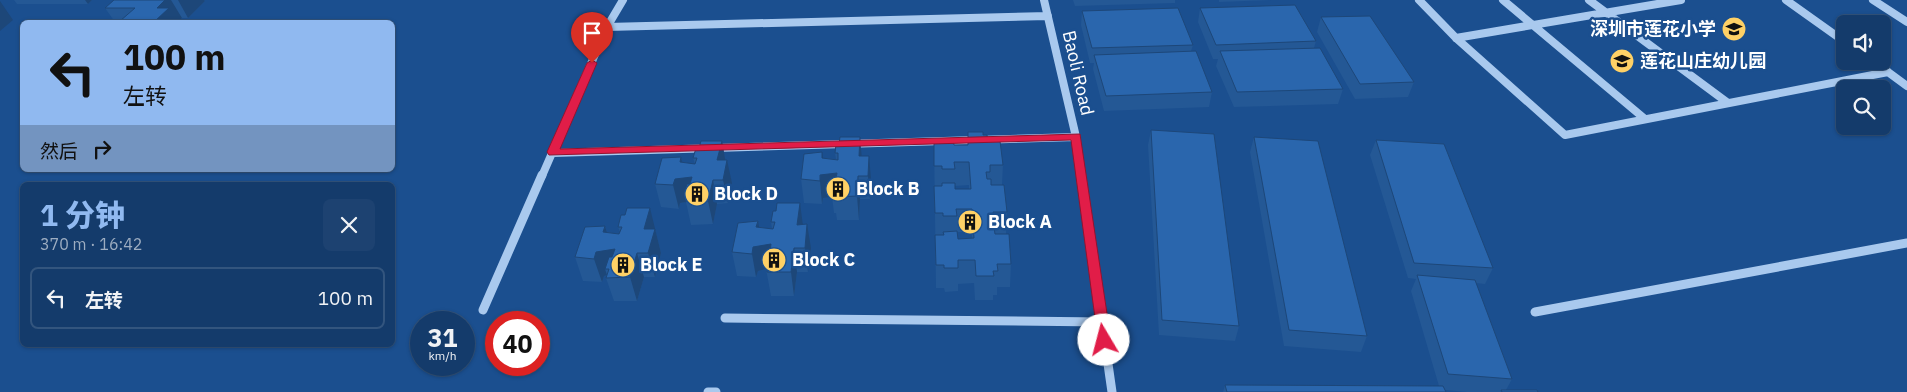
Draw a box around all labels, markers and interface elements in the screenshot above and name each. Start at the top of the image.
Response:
pin [571,12,613,63]
map controls [1836,15,1891,135]
button: sound [1836,15,1891,70]
school or university icon: 深圳市莲花小学 [1721,16,1747,42]
place label: 深圳市莲花小学 [1590,17,1716,40]
icon: arrive [578,19,606,47]
street label: Baoli Road [1058,28,1099,118]
text: 100 m [123,34,226,80]
icon: left [40,40,105,105]
school or university icon: 莲花山庄幼儿园 [1609,48,1635,74]
place label: 莲花山庄幼儿园 [1640,49,1766,72]
button: search [1836,80,1891,135]
text: 左转 [123,81,167,110]
icon: right [88,135,116,163]
text: 然后 [40,139,78,163]
building icon: Block B [825,176,851,202]
place label: Block B [856,177,920,200]
building icon: Block D [684,181,710,207]
place label: Block D [714,182,778,205]
text: 1 分钟 [40,195,125,234]
button: close [323,199,375,251]
building icon: Block A [957,209,983,235]
place label: Block A [988,210,1052,233]
text: 370 m · 16:42 [40,234,142,254]
building icon: Block C [761,247,787,273]
place label: Block C [792,248,856,271]
building icon: Block E [610,252,636,278]
place label: Block E [640,253,702,276]
icon: left [42,284,70,312]
text: 100 m [318,286,373,310]
text: 左转 [85,288,123,312]
speed limit sign: 40 [485,311,550,376]
position arrow [1077,313,1129,365]
text: 31 [427,321,458,354]
text: km/h [428,348,457,363]

